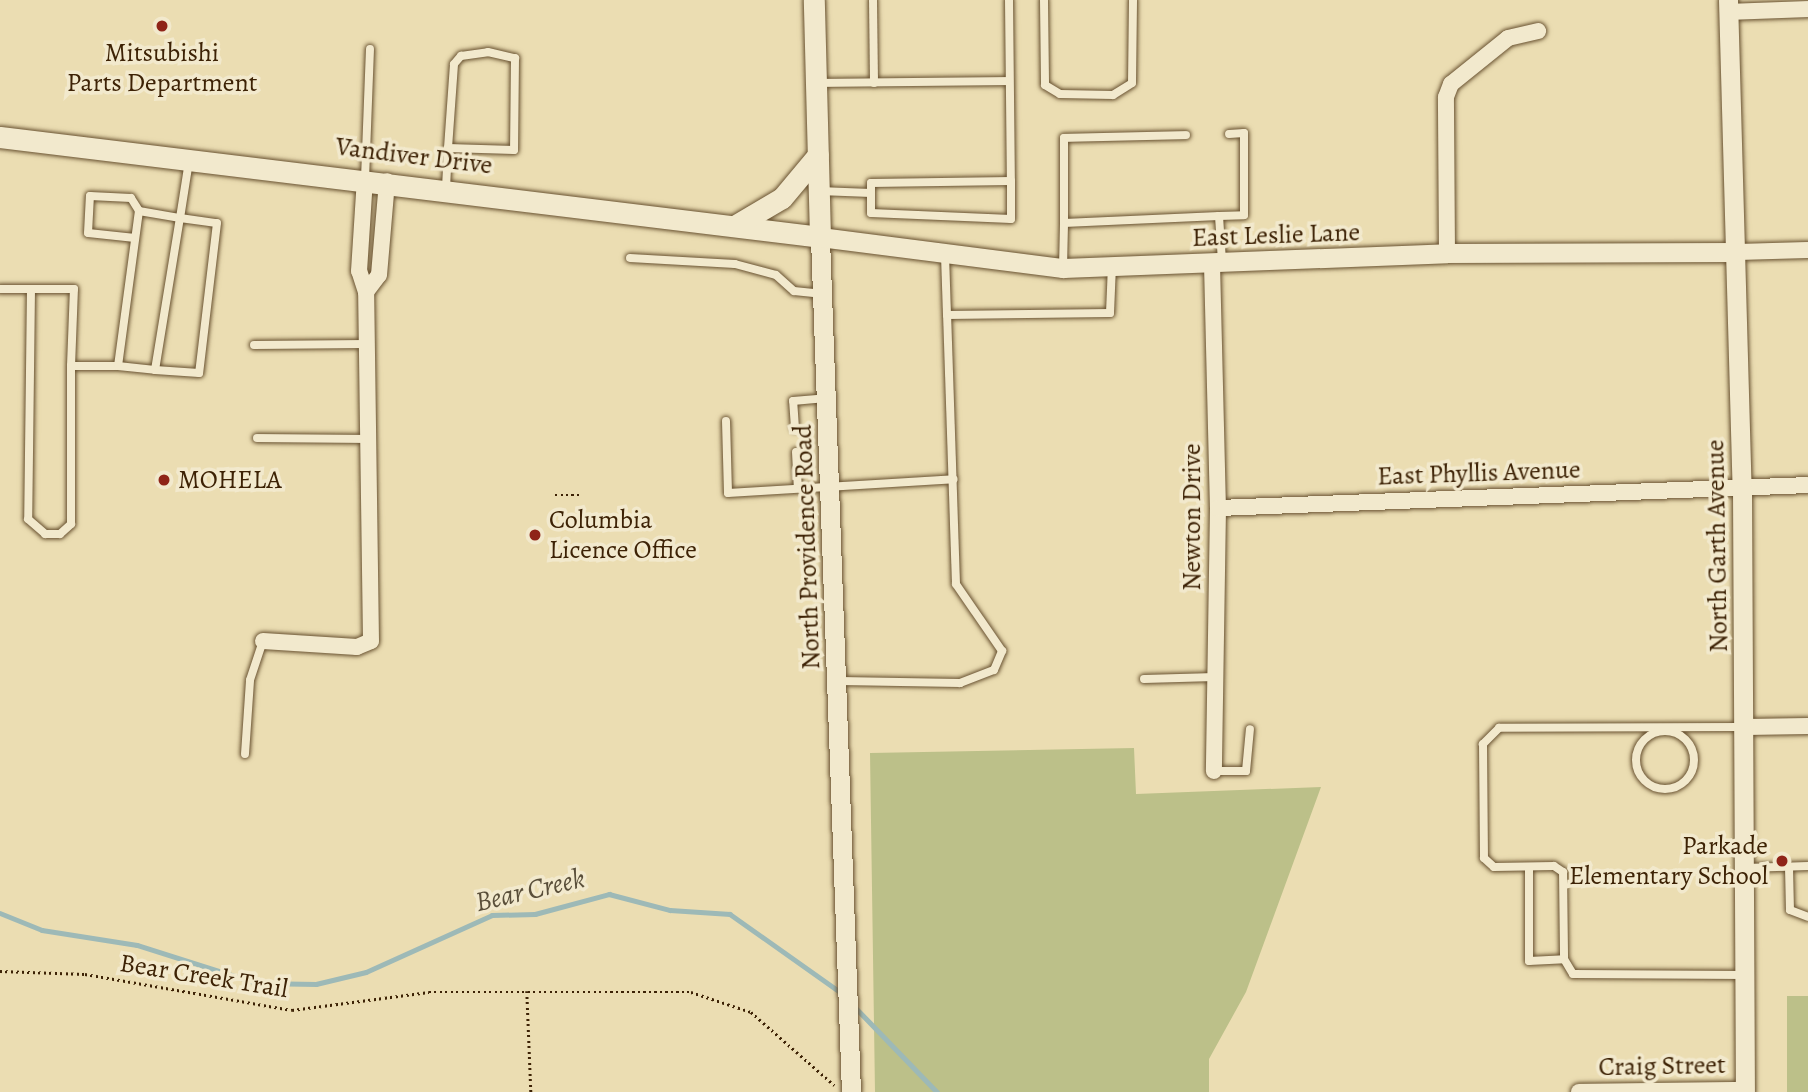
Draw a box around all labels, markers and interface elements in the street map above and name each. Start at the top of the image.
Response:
marker: Mitsubishi Parts Department [154,18,170,34]
place label: Mitsubishi Parts Department [67,37,257,98]
street label: Vandiver Drive [334,131,494,181]
street label: East Leslie Lane [1191,216,1361,254]
street label: North Providence Road [787,424,827,670]
street label: North Garth Avenue [1700,439,1734,653]
street label: Newton Drive [1176,443,1208,591]
street label: East Phyllis Avenue [1377,454,1581,492]
place label: MOHELA [178,464,282,496]
marker: MOHELA [156,472,172,488]
place label: Columbia Licence Office [549,504,697,566]
marker: Columbia Licence Office [527,527,543,543]
place label: Parkade Elementary School [1569,830,1768,892]
marker: Parkade Elementary School [1774,853,1790,869]
water label: Bear Creek [472,861,588,919]
street label: Bear Creek Trail [118,947,290,1005]
street label: Craig Street [1598,1049,1726,1083]

